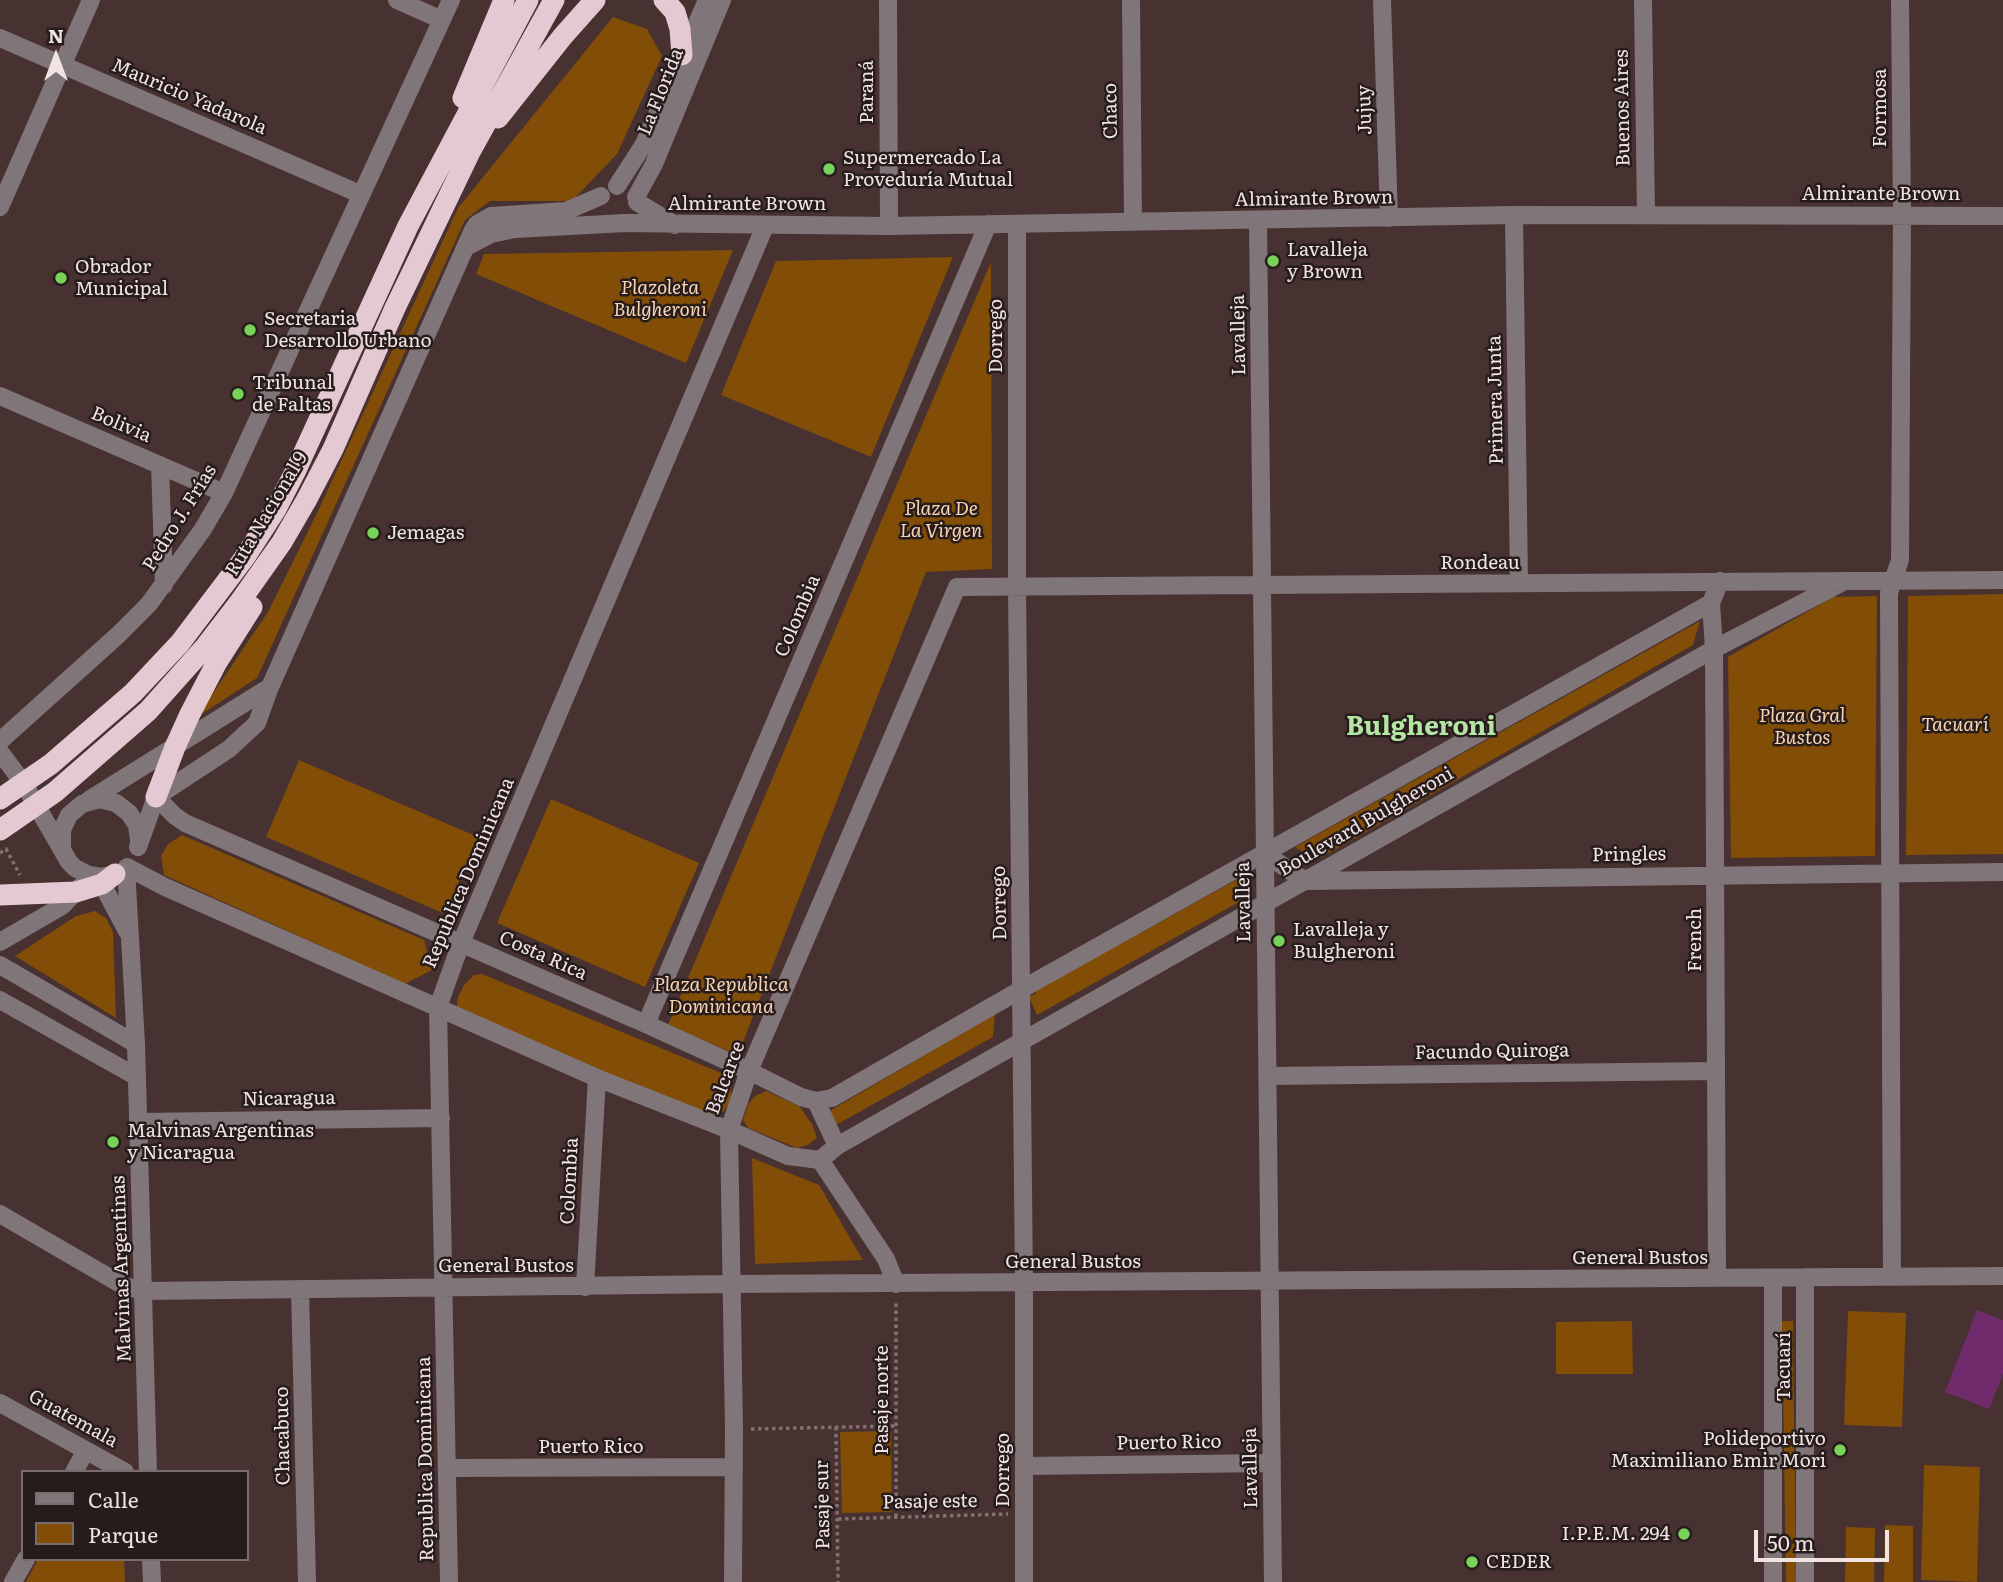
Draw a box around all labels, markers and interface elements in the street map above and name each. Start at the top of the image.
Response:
north arrow [21,21,91,91]
text: N [48,21,64,49]
street label: La Florida [633,45,689,139]
street label: Buenos Aires [1611,49,1635,167]
street label: Mauricio Yadarola [108,54,270,140]
street label: Paraná [856,60,878,124]
street label: Formosa [1869,69,1891,147]
street label: Chaco [1099,83,1123,139]
street label: Jujuy [1353,85,1377,135]
place label: Supermercado La Proveduría Mutual [843,147,1013,191]
marker: Supermercado La Proveduría Mutual [821,161,837,177]
street label: Almirante Brown [1802,183,1960,205]
street label: Almirante Brown [1235,186,1393,212]
street label: Almirante Brown [668,193,826,215]
place label: Lavalleja y Brown [1287,239,1368,283]
marker: Lavalleja y Brown [1265,253,1281,269]
place label: Obrador Municipal [75,256,168,300]
marker: Obrador Municipal [53,270,69,286]
park label: Plazoleta Bulgheroni [613,277,707,321]
street label: Lavalleja [1227,294,1251,376]
street label: Dorrego [985,299,1007,373]
place label: Secretaria Desarrollo Urbano [264,308,432,352]
marker: Secretaria Desarrollo Urbano [242,322,258,338]
street label: Primera Junta [1483,335,1509,465]
place label: Tribunal de Faltas [252,372,333,416]
marker: Tribunal de Faltas [230,386,246,402]
street label: Bolivia [87,402,155,448]
street label: Ruta Nacional 9 [221,448,313,580]
street label: Pedro J. Frías [138,460,222,576]
park label: Plaza De La Virgen [900,498,982,542]
place label: Jemagas [387,522,464,544]
marker: Jemagas [365,525,381,541]
street label: Rondeau [1440,552,1520,574]
street label: Colombia [770,571,826,661]
park label: Plaza Gral Bustos [1759,705,1845,749]
district label: Bulgheroni [1346,711,1496,743]
park label: Tacuarí [1921,714,1989,736]
street label: Boulevard Bulgheroni [1274,762,1458,882]
street label: Republica Dominicana [418,774,520,972]
street label: Pringles [1592,843,1666,867]
street label: Lavalleja [1232,861,1256,943]
street label: Dorrego [988,866,1012,940]
street label: French [1684,908,1706,972]
place label: Lavalleja y Bulgheroni [1293,919,1395,963]
street label: Costa Rica [495,926,591,986]
marker: Lavalleja y Bulgheroni [1271,933,1287,949]
park label: Plaza Republica Dominicana [653,974,789,1018]
street label: Balcarce [702,1038,750,1118]
street label: Facundo Quiroga [1414,1039,1570,1065]
street label: Nicaragua [242,1087,336,1111]
place label: Malvinas Argentinas y Nicaragua [127,1120,314,1164]
marker: Malvinas Argentinas y Nicaragua [105,1134,121,1150]
street label: Colombia [556,1137,584,1225]
street label: Malvinas Argentinas [107,1175,137,1363]
street label: General Bustos [1572,1247,1708,1269]
street label: General Bustos [1005,1251,1141,1273]
street label: General Bustos [438,1255,574,1277]
street label: Tacuarí [1773,1332,1795,1402]
street label: Pasaje norte [871,1345,893,1455]
street label: Republica Dominicana [413,1356,439,1562]
street label: Guatemala [24,1385,122,1453]
street label: Chacabuco [271,1386,295,1486]
street label: Lavalleja [1239,1427,1263,1509]
place label: Polideportivo Maximiliano Emir Mori [1611,1428,1826,1472]
street label: Puerto Rico [1116,1431,1222,1455]
street label: Dorrego [992,1433,1014,1507]
street label: Puerto Rico [538,1436,644,1458]
marker: Polideportivo Maximiliano Emir Mori [1832,1442,1848,1458]
street label: Pasaje sur [811,1460,835,1550]
legend [21,1470,248,1561]
text: Calle [88,1483,139,1514]
street label: Pasaje este [882,1490,978,1514]
scale bar [1758,1516,1893,1560]
text: Parque [88,1518,158,1549]
place label: I.P.E.M. 294 [1562,1523,1670,1545]
marker: I.P.E.M. 294 [1676,1526,1692,1542]
text: 50 m [1767,1526,1814,1557]
place label: CEDER [1486,1551,1552,1573]
marker: CEDER [1464,1554,1480,1570]

